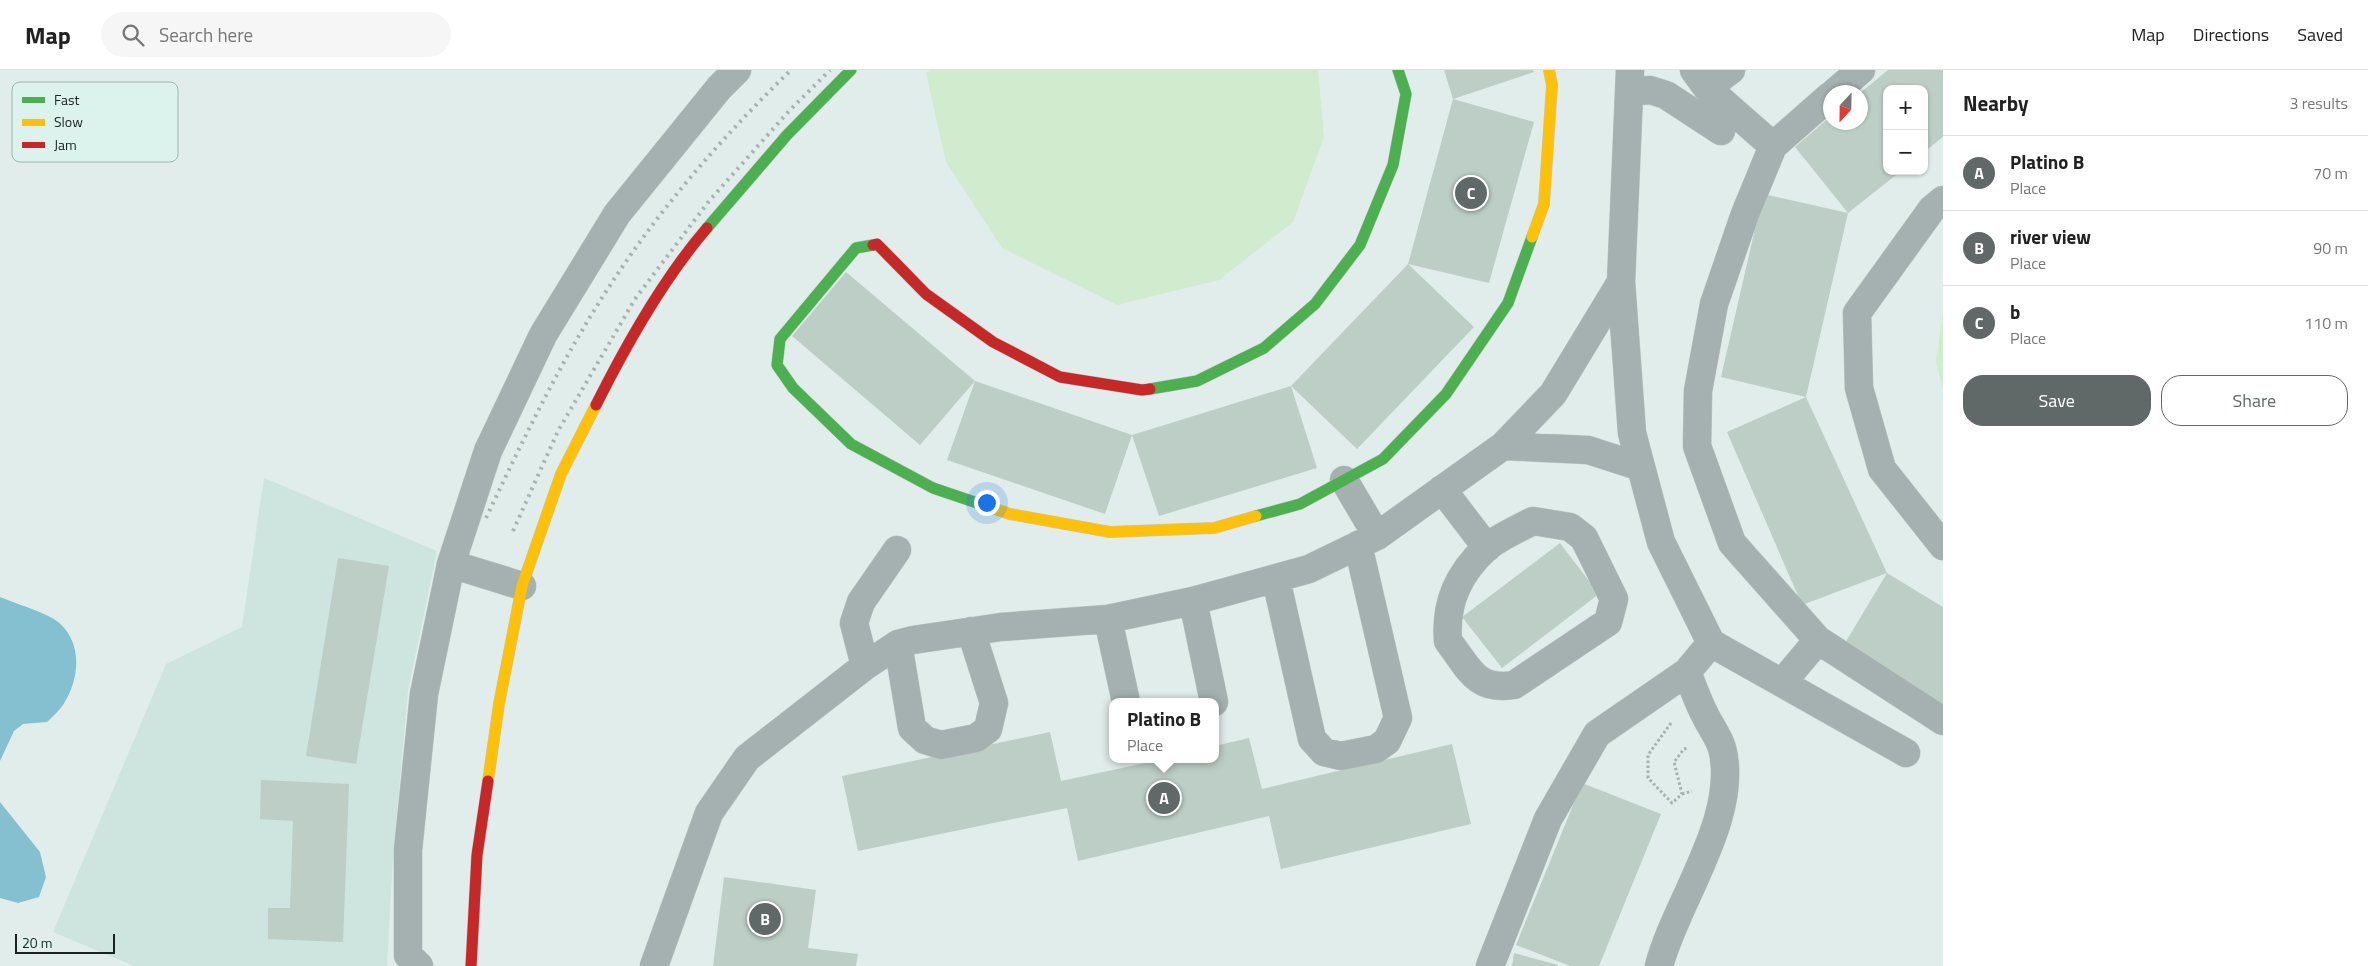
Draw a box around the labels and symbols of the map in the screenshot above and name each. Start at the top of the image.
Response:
legend [12,82,178,162]
north arrow [1823,85,1868,130]
text: Fast [54,89,79,110]
text: Slow [54,111,83,132]
text: Jam [54,134,77,155]
pin: C [1455,174,1487,212]
your location [974,490,1000,516]
pin: A [1148,779,1180,817]
pin: B [749,900,781,938]
scale bar [15,931,115,954]

